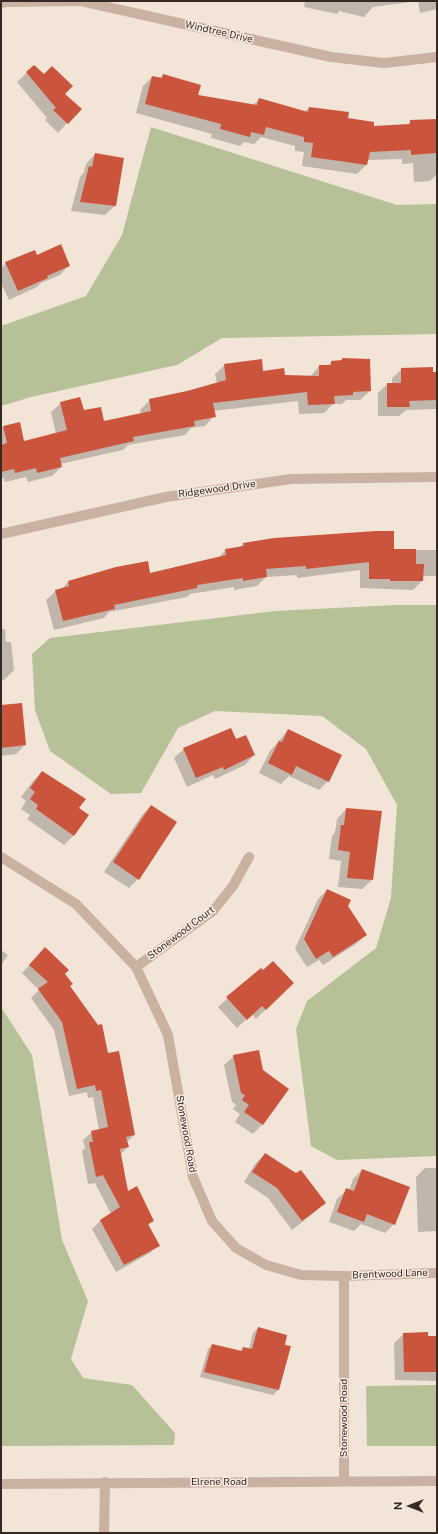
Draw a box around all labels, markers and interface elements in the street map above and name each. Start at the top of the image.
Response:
street label: Windtree Drive [184,18,254,46]
street label: Ridgewood Drive [177,478,257,500]
street label: Stonewood Court [145,904,217,962]
street label: Stonewood Road [173,1094,199,1174]
street label: Brentwood Lane [352,1267,428,1281]
street label: Stonewood Road [338,1379,350,1457]
street label: Elrene Road [191,1476,247,1488]
north arrow [390,1486,430,1526]
text: N [392,1502,404,1510]

